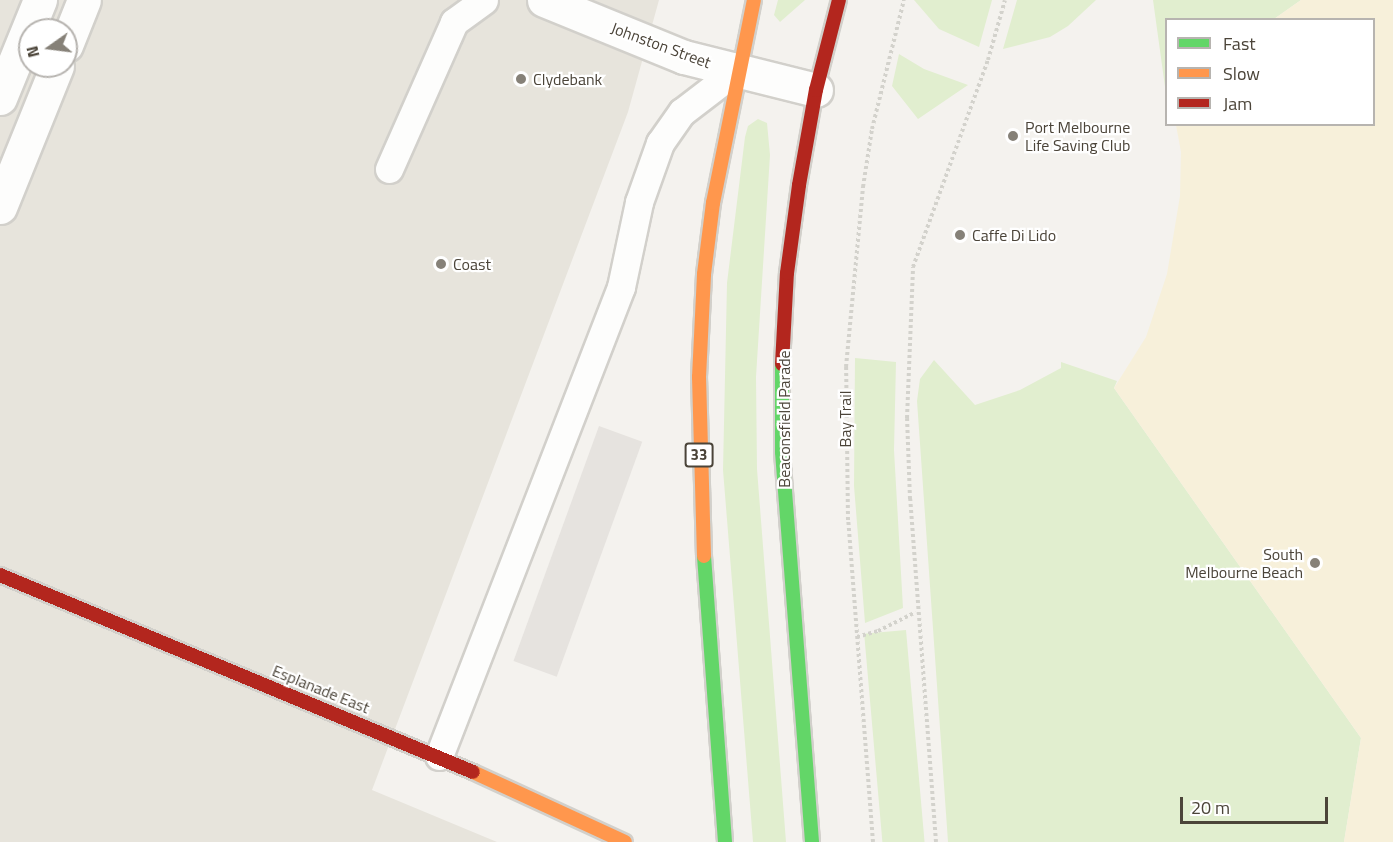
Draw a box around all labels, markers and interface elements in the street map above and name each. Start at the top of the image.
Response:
north arrow [18,18,78,78]
street label: Johnston Street [608,18,714,72]
legend [1165,18,1375,126]
text: Fast [1223,30,1256,57]
text: N [19,44,45,60]
text: Slow [1223,60,1260,87]
place label: Clydebank [533,69,602,89]
marker: Clydebank [514,72,528,86]
text: Jam [1223,90,1252,117]
place label: Port Melbourne Life Saving Club [1025,117,1130,155]
marker: Port Melbourne Life Saving Club [1006,129,1020,143]
place label: Caffe Di Lido [972,225,1056,245]
marker: Caffe Di Lido [953,228,967,242]
place label: Coast [453,254,491,274]
marker: Coast [434,257,448,271]
street label: Beaconsfield Parade [774,350,794,488]
street label: Bay Trail [835,391,855,447]
road number: 33 [684,443,714,467]
place label: South Melbourne Beach [1185,544,1303,582]
marker: South Melbourne Beach [1308,556,1322,570]
street label: Esplanade East [270,661,372,717]
scale bar [1183,785,1332,823]
text: 20 m [1191,794,1230,821]

